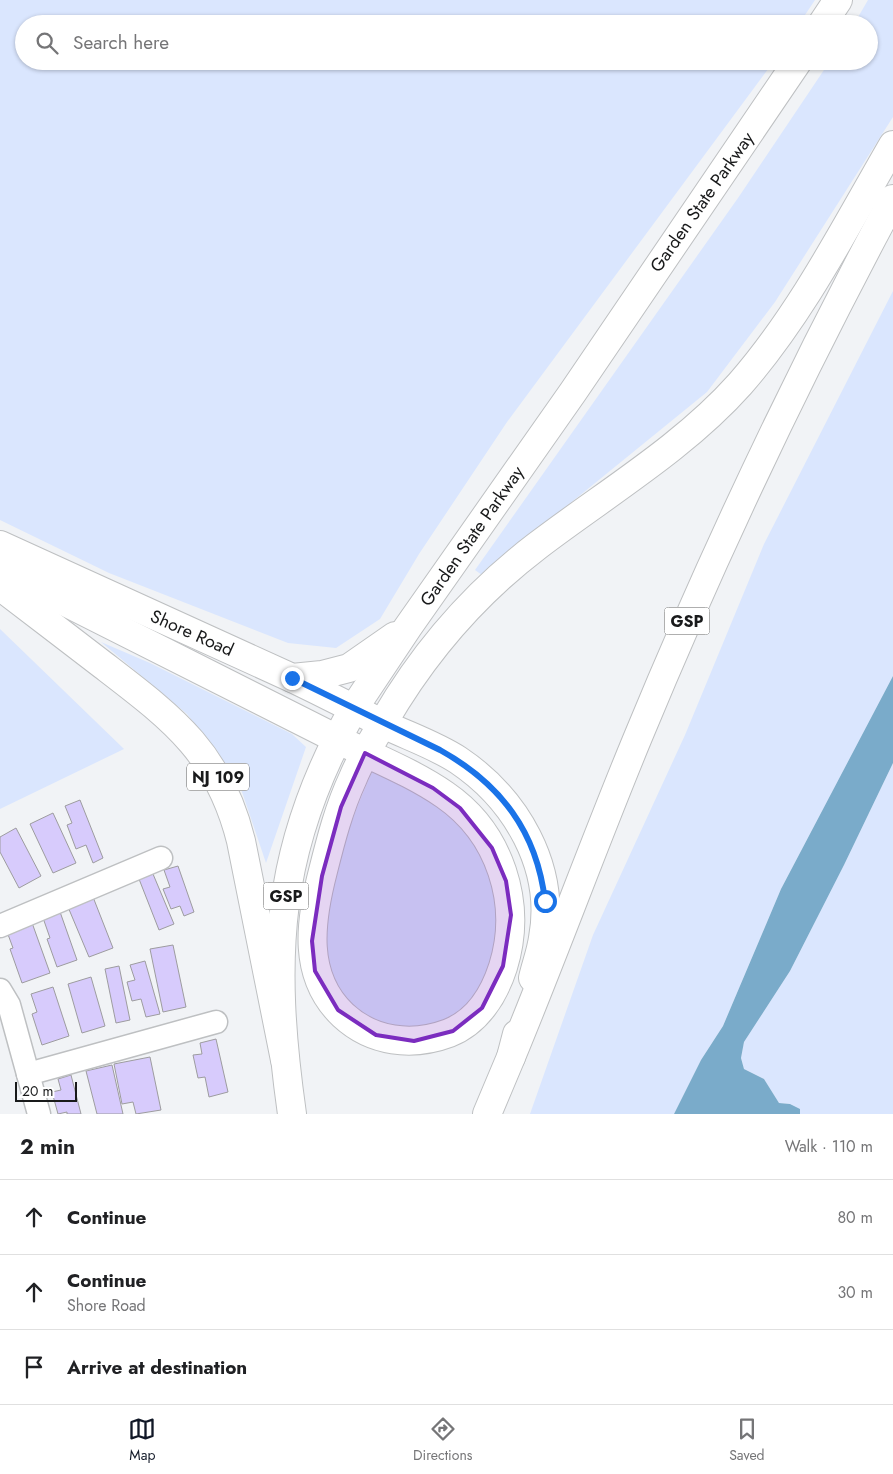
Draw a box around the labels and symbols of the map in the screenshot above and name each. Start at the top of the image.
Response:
street label: Garden State Parkway [644,126,760,277]
street label: Garden State Parkway [414,460,530,611]
street label: Shore Road [146,603,238,663]
road number: GSP [664,608,710,634]
route end [281,667,304,690]
road number: NJ 109 [187,764,249,790]
road number: GSP [264,882,308,909]
route start [534,890,557,913]
scale bar [15,1079,78,1102]

